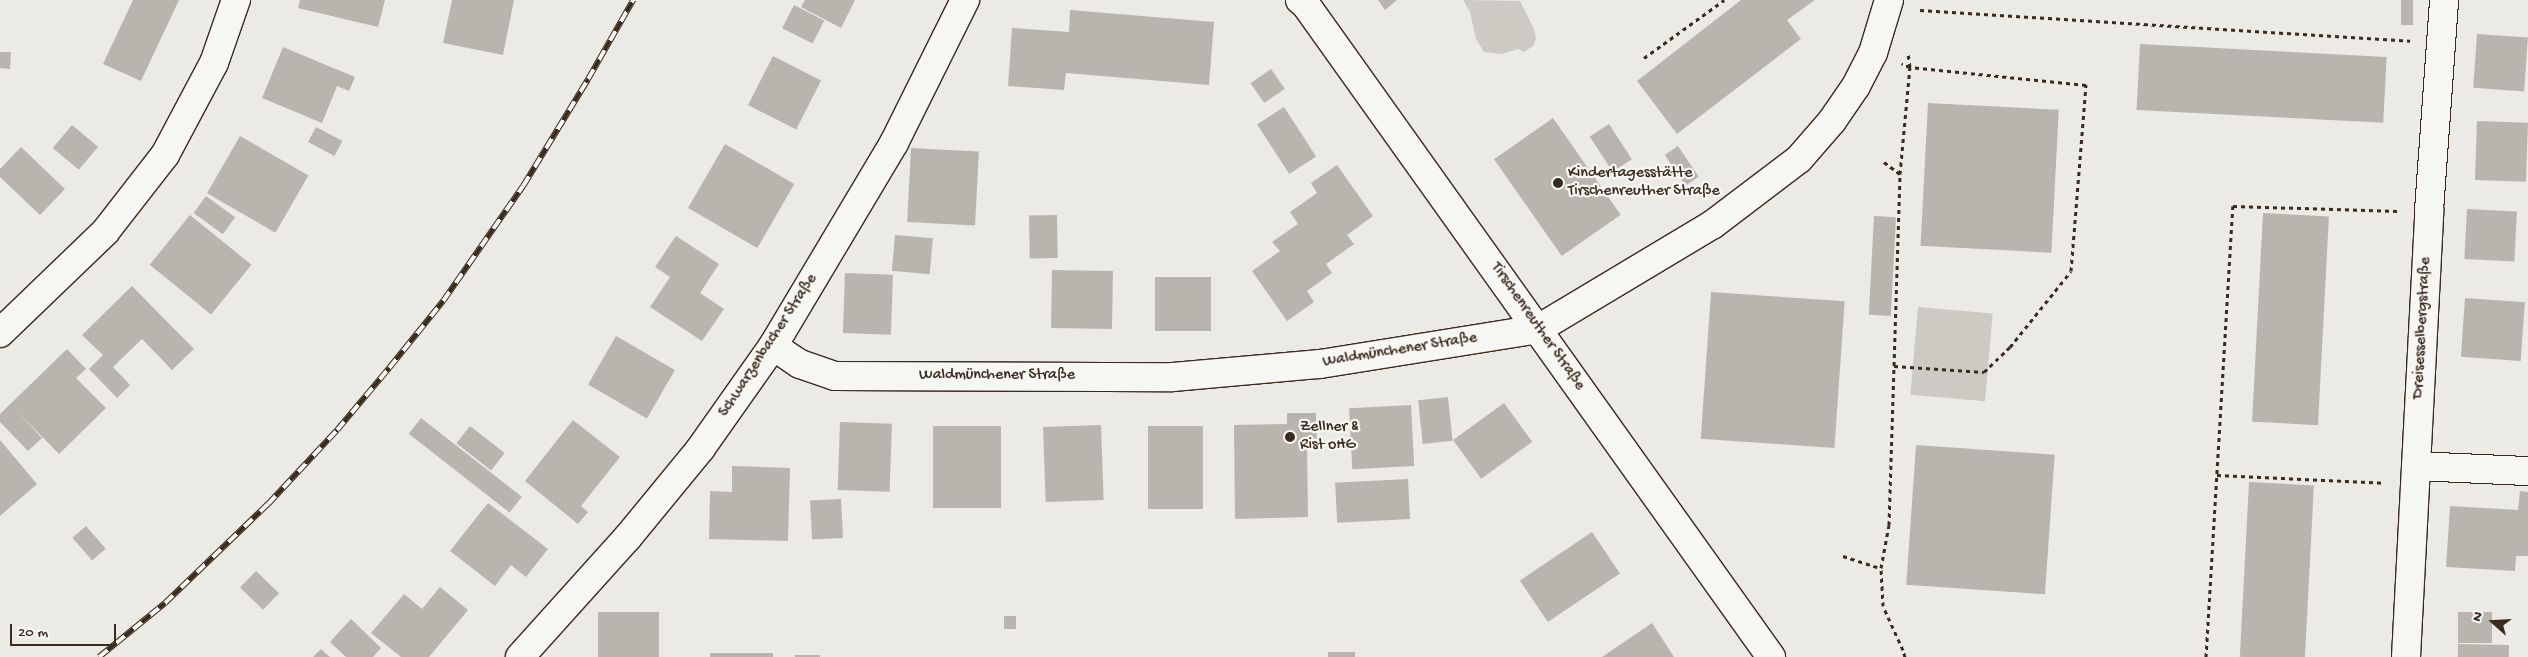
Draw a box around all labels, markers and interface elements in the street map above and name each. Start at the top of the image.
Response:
place label: Kindertagesstätte Tirschenreuther Straße [1568,164,1720,202]
marker: Kindertagesstätte Tirschenreuther Straße [1552,177,1564,189]
street label: Dreisesselbergstraße [2410,257,2436,399]
street label: Tirschenreuther Straße [1486,259,1588,395]
street label: Schwarzenbacher Straße [716,271,822,421]
street label: Waldmünchener Straße [1321,329,1479,373]
street label: Waldmünchener Straße [919,366,1075,386]
place label: Zellner & Rist oHG [1300,418,1358,456]
marker: Zellner & Rist oHG [1284,431,1296,443]
north arrow [2468,597,2518,647]
text: N [2469,610,2488,624]
scale bar [12,614,119,646]
text: 20 m [18,624,48,642]

